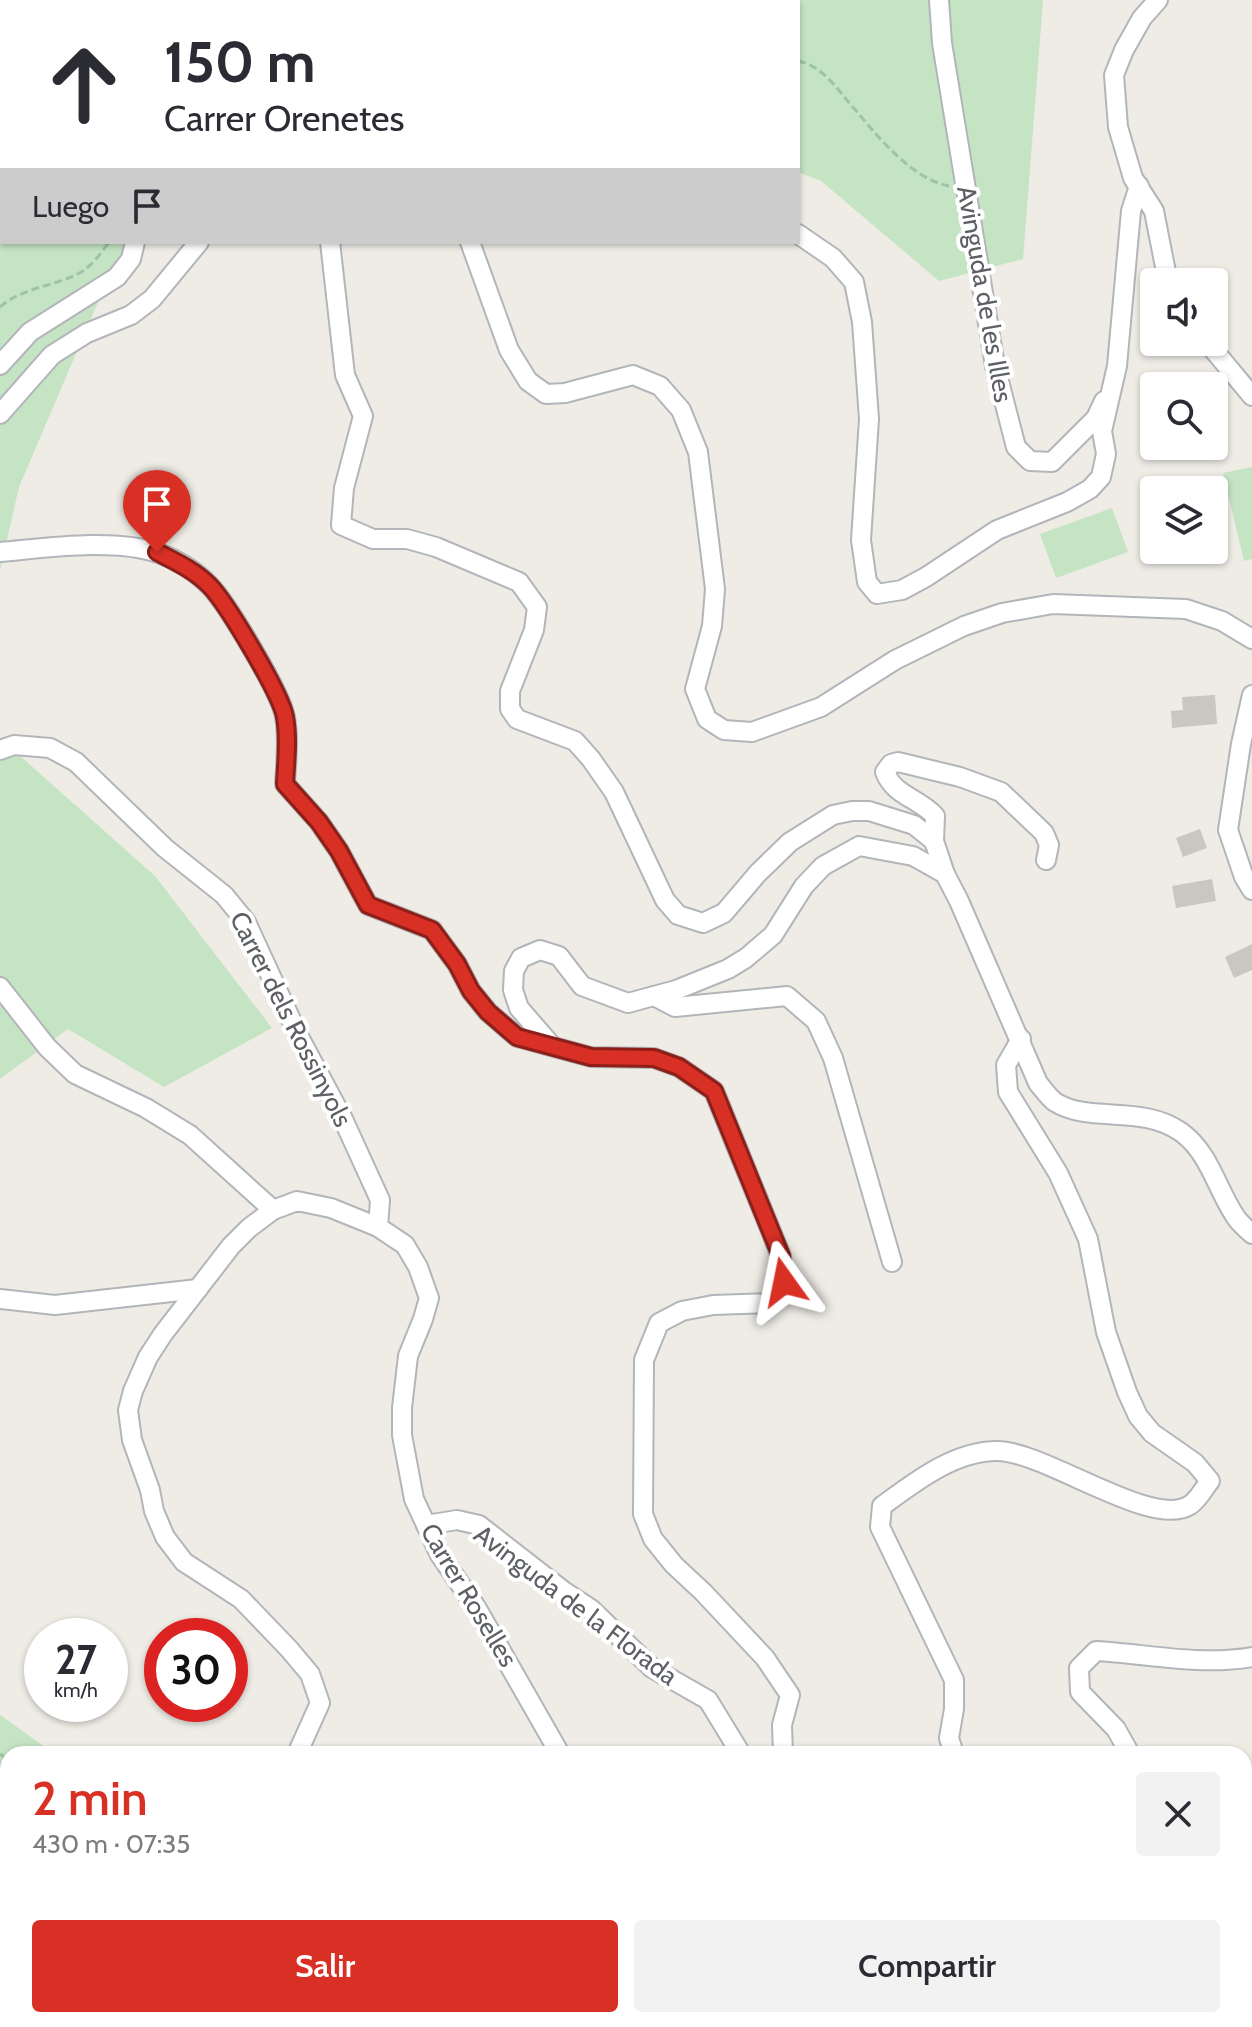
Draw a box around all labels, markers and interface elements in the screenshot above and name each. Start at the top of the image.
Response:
text: 150 m [164,28,316,96]
icon: ahead [32,32,136,136]
text: Carrer Orenetes [164,96,404,140]
street label: Avinguda de les Illes [950,183,1020,405]
icon: arrive [125,184,169,228]
text: Luego [32,188,109,225]
map controls [1140,268,1228,564]
button: sound [1140,268,1228,356]
button: search [1140,372,1228,460]
pin [123,470,191,552]
button: layers [1140,476,1228,564]
icon: arrive [135,482,179,526]
street label: Carrer dels Rossinyols [223,906,359,1132]
position arrow [742,1240,826,1324]
street label: Carrer Roselles [414,1517,524,1673]
street label: Avinguda de la Florada [468,1518,685,1692]
speed limit sign: 30 [144,1618,248,1722]
text: 27 [55,1635,97,1684]
text: km/h [54,1678,98,1702]
text: 2 min [32,1769,148,1827]
button: close [1136,1772,1220,1856]
text: 430 m · 07:35 [32,1828,190,1860]
button: Salir [32,1920,618,2012]
button: Compartir [634,1920,1220,2012]

